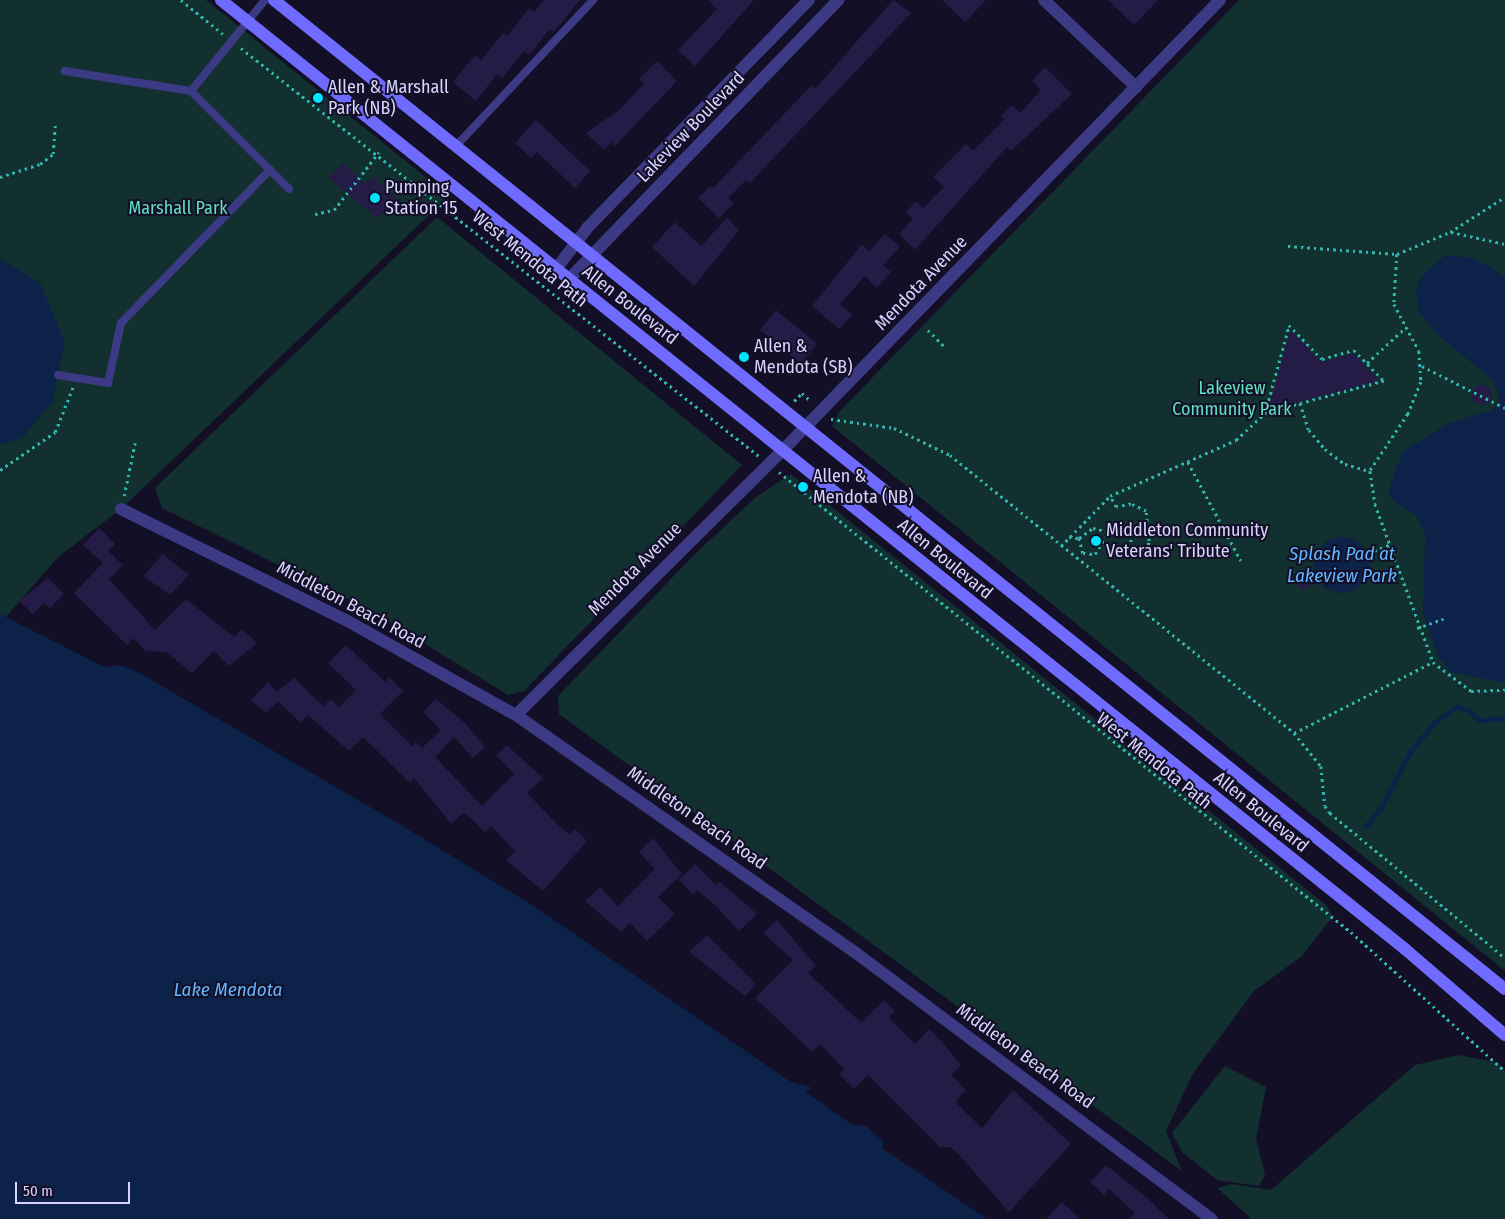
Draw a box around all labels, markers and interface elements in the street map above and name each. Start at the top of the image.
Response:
street label: Lakeview Boulevard [633,67,749,187]
place label: Allen & Marshall Park (NB) [328,77,449,120]
marker: Allen & Marshall Park (NB) [312,92,324,104]
place label: Pumping Station 15 [385,177,457,220]
marker: Pumping Station 15 [369,192,381,204]
park label: Marshall Park [128,197,228,219]
street label: West Mendota Path [468,206,592,312]
street label: Mendota Avenue [870,231,972,335]
street label: Allen Boulevard [578,261,682,349]
place label: Allen & Mendota (SB) [754,336,852,378]
marker: Allen & Mendota (SB) [738,351,750,363]
park label: Lakeview Community Park [1172,378,1292,420]
place label: Allen & Mendota (NB) [813,466,913,508]
marker: Allen & Mendota (NB) [797,481,809,493]
street label: Allen Boulevard [893,514,997,604]
street label: Mendota Avenue [584,518,686,620]
place label: Middleton Community Veterans' Tribute [1106,520,1268,562]
marker: Middleton Community Veterans' Tribute [1090,535,1102,547]
water label: Splash Pad at Lakeview Park [1287,543,1397,587]
street label: Middleton Beach Road [273,557,429,653]
street label: West Mendota Path [1092,708,1216,814]
street label: Middleton Beach Road [623,762,771,874]
street label: Allen Boulevard [1209,767,1313,857]
water label: Lake Mendota [174,979,282,1001]
street label: Middleton Beach Road [952,999,1098,1113]
scale bar [18,1172,132,1204]
text: 50 m [23,1182,53,1200]

